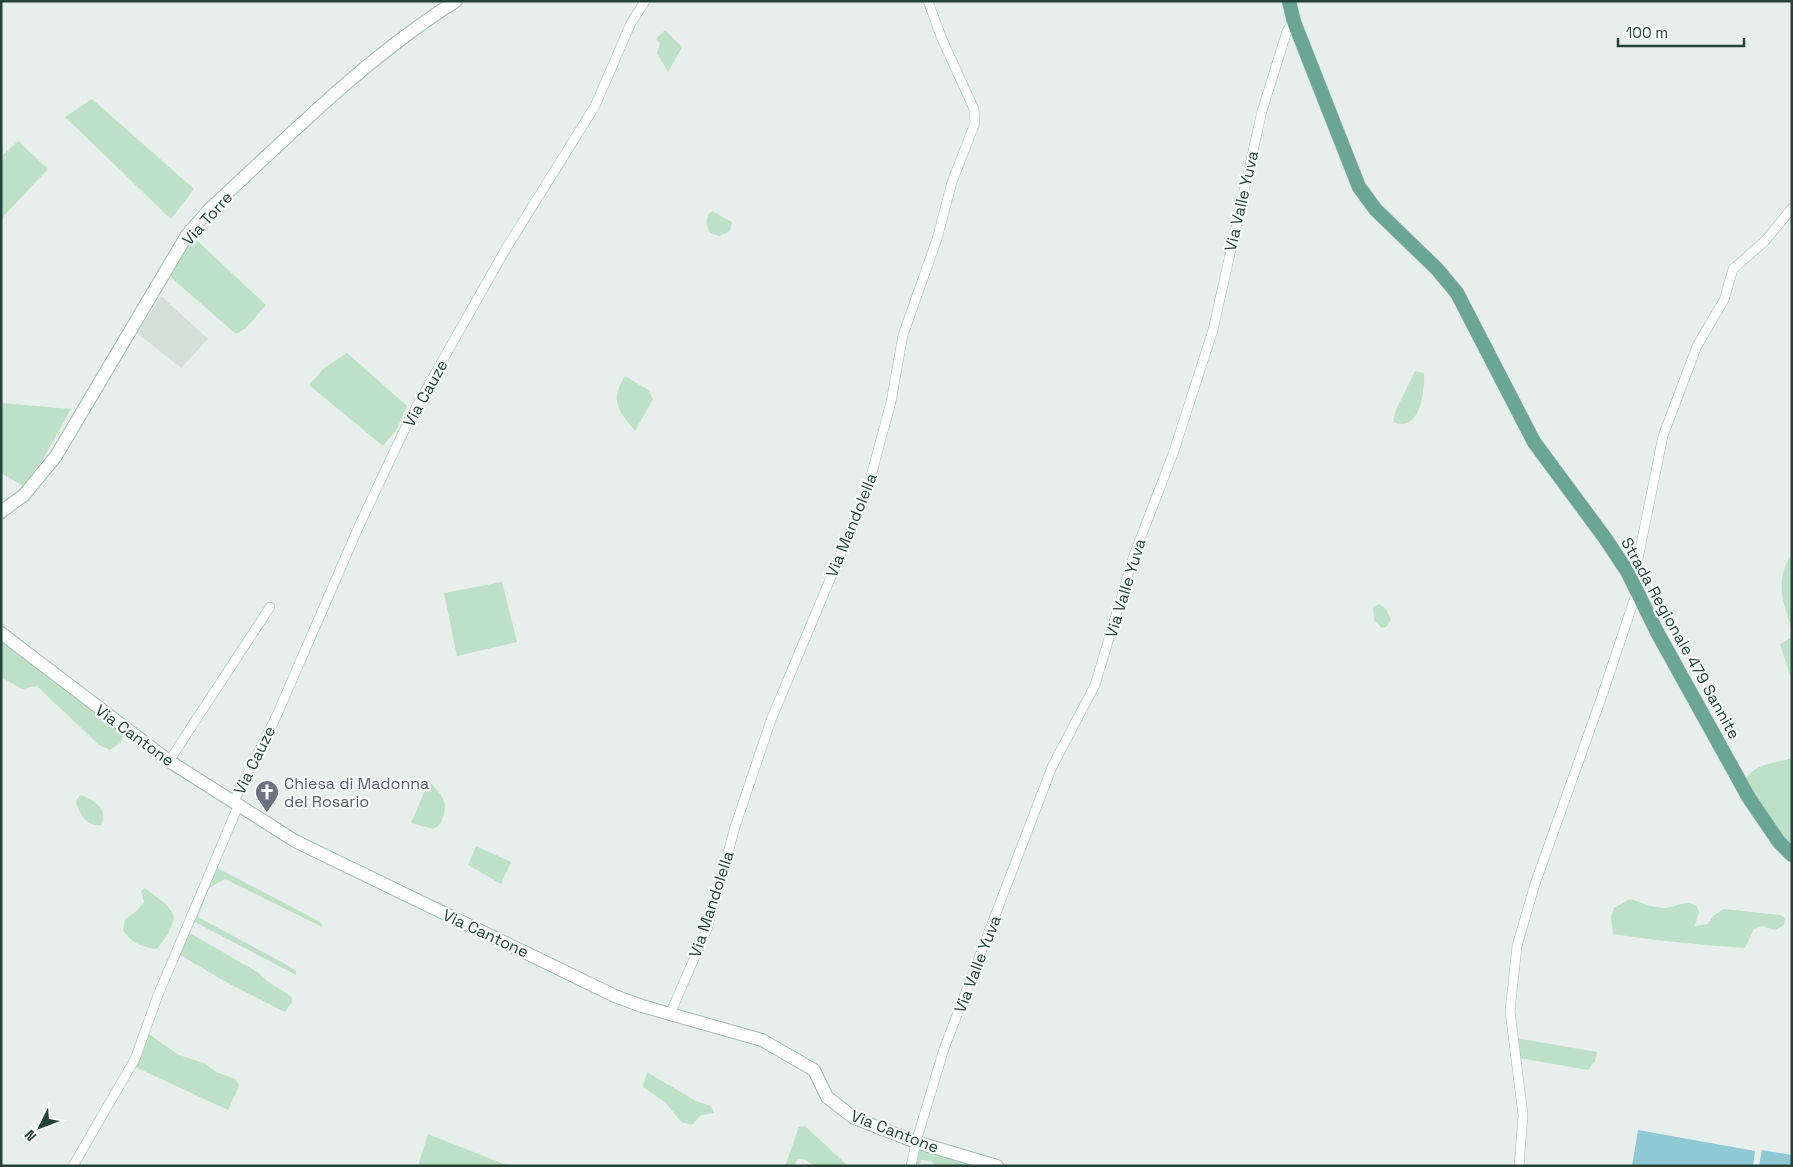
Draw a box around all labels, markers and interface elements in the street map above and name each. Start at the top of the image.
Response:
scale bar [1618,15,1744,47]
text: 100 m [1626,23,1668,42]
street label: Via Valle Yuva [1220,149,1263,253]
street label: Via Torre [178,187,237,250]
street label: Via Cauze [398,356,452,431]
street label: Via Mandolella [821,470,882,580]
street label: Strada Regionale 479 Sannite [1616,534,1745,743]
street label: Via Valle Yuva [1100,536,1151,640]
street label: Via Cantone [91,700,178,771]
street label: Via Cauze [229,722,280,798]
place label: Chiesa di Madonna del Rosario [284,773,429,812]
church icon: Chiesa di Madonna del Rosario [254,779,280,813]
street label: Via Mandolella [684,848,739,960]
street label: Via Cantone [439,904,532,963]
street label: Via Valle Yuva [949,913,1006,1016]
north arrow [15,1102,65,1152]
street label: Via Cantone [848,1105,942,1158]
text: N [21,1126,40,1145]

